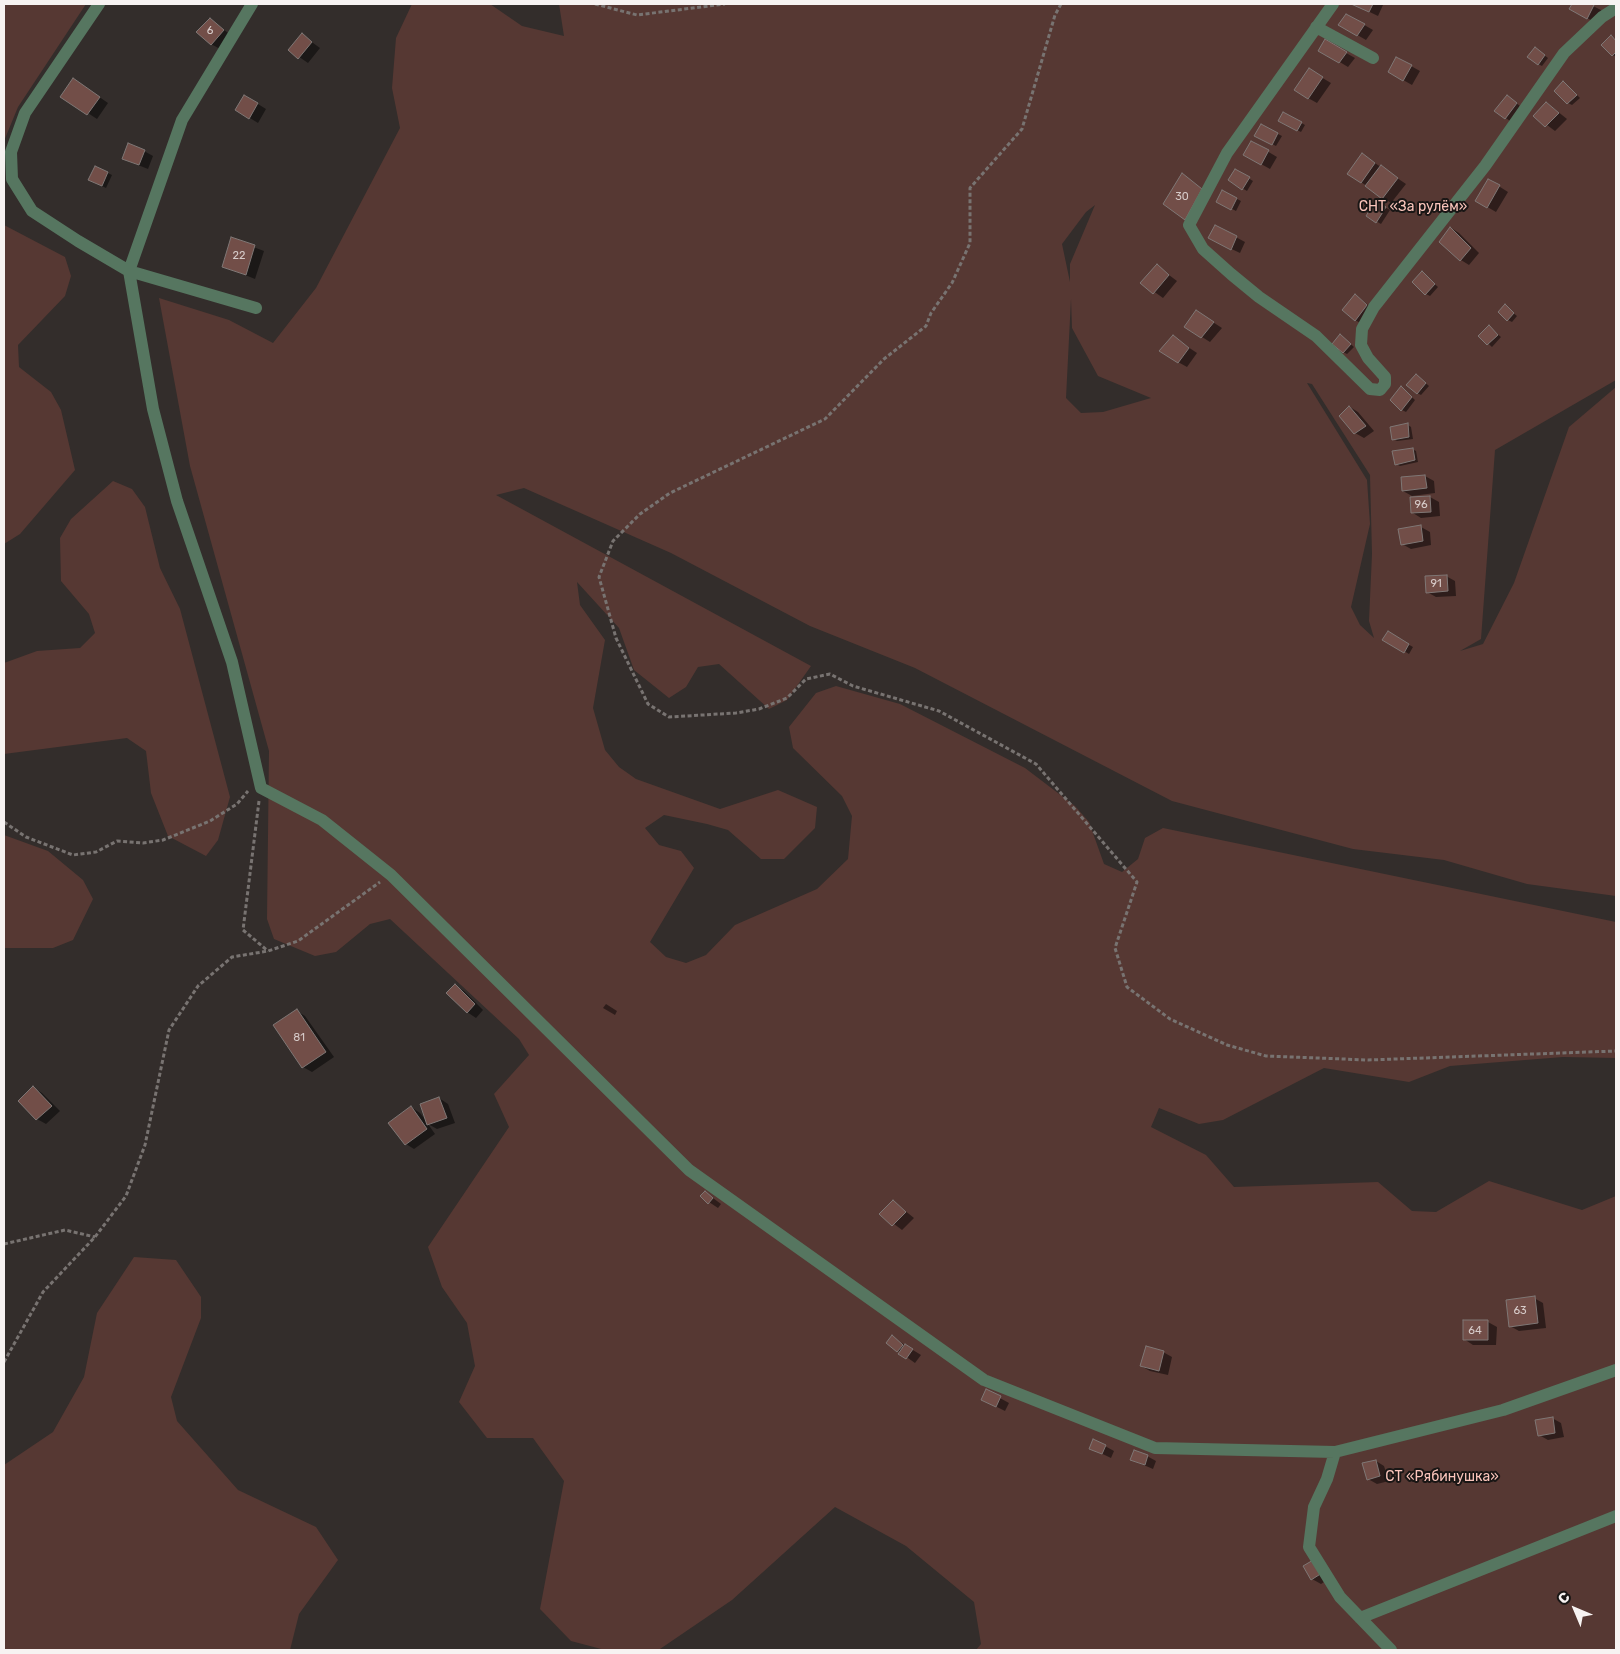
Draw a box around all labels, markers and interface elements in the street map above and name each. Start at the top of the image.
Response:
house number: 6 [207,24,213,38]
house number: 30 [1175,190,1189,204]
park label: СНТ «За рулём» [1359,199,1467,215]
house number: 22 [233,249,245,263]
house number: 96 [1414,498,1428,512]
house number: 91 [1430,577,1442,591]
house number: 81 [293,1031,305,1045]
house number: 63 [1513,1304,1527,1318]
house number: 64 [1468,1324,1482,1338]
park label: СТ «Рябинушка» [1385,1469,1499,1485]
north arrow [1550,1584,1600,1634]
text: С [1555,1589,1574,1608]

